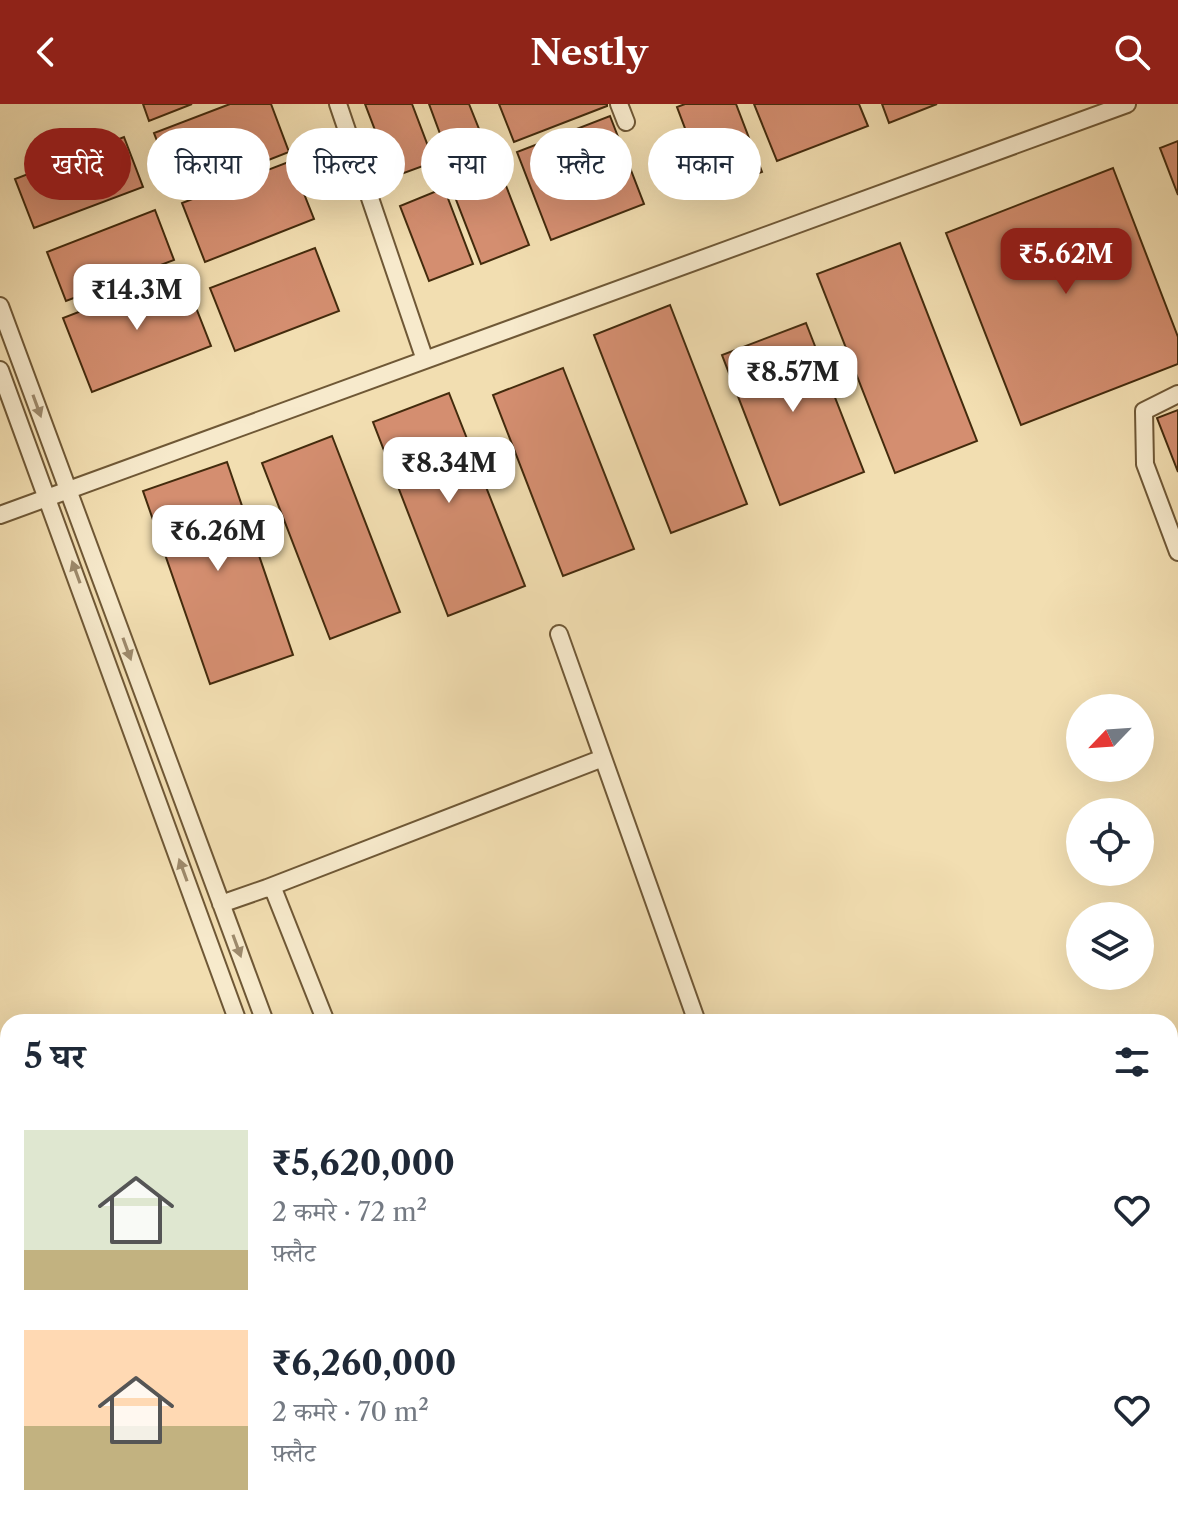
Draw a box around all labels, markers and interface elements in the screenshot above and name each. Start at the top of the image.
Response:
icon: back [24,30,68,74]
text: Nestly [530,30,648,74]
icon: search [1110,30,1154,74]
chip: खरीदें [24,128,131,200]
chip: किराया [147,128,270,200]
chip: फ़िल्टर [286,128,405,200]
chip: नया [421,128,514,200]
chip: फ़्लैट [530,128,632,200]
chip: मकान [648,128,761,200]
pin: ₹5.62M [1001,228,1131,296]
text: ₹5.62M [1019,238,1113,270]
pin: ₹14.3M [72,264,202,332]
text: ₹14.3M [91,274,183,306]
pin: ₹8.57M [728,346,858,414]
text: ₹8.57M [746,356,840,388]
one-way arrow [31,394,44,418]
pin: ₹8.34M [384,437,514,505]
text: ₹8.34M [401,447,497,479]
pin: ₹6.26M [153,505,283,573]
text: ₹6.26M [170,515,266,547]
one-way arrow [69,560,81,584]
one-way arrow [121,637,134,661]
north arrow [1066,694,1154,782]
map controls [1066,694,1154,990]
button: locate [1066,798,1154,886]
one-way arrow [176,857,189,881]
button: layers [1066,902,1154,990]
one-way arrow [231,934,244,958]
text: 5 घर [24,1035,85,1077]
icon: filters [1110,1040,1154,1084]
text: ₹5,620,000 [272,1142,455,1184]
icon: home [88,1162,184,1258]
icon: heart [1110,1188,1154,1232]
text: 2 कमरे · 72 m² [272,1196,427,1228]
text: फ़्लैट [272,1237,315,1269]
text: ₹6,260,000 [272,1342,456,1384]
icon: home [88,1362,184,1458]
icon: heart [1110,1388,1154,1432]
text: 2 कमरे · 70 m² [272,1396,429,1428]
text: फ़्लैट [272,1437,315,1469]

